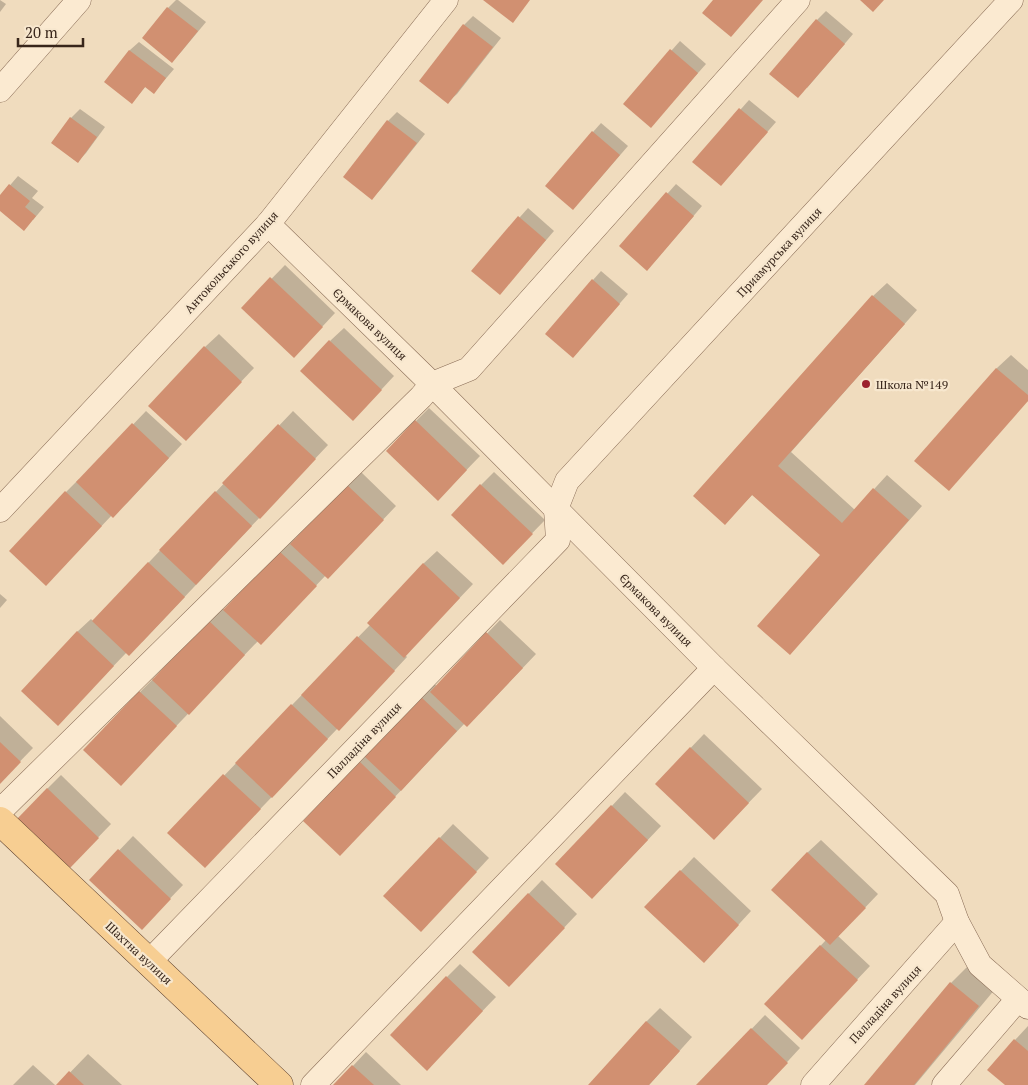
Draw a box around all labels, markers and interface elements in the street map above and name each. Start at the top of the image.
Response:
scale bar [18,15,82,47]
text: 20 m [25,22,58,42]
street label: Приамурська вулиця [734,204,824,300]
street label: Антокольського вулиця [181,208,281,316]
street label: Єрмакова вулиця [330,285,410,363]
place label: Школа №149 [876,377,948,392]
marker: Школа №149 [860,378,872,390]
street label: Єрмакова вулиця [616,570,696,650]
street label: Палладіна вулиця [324,699,404,781]
street label: Шахтна вулиця [103,918,175,988]
street label: Палладіна вулиця [846,962,924,1046]

